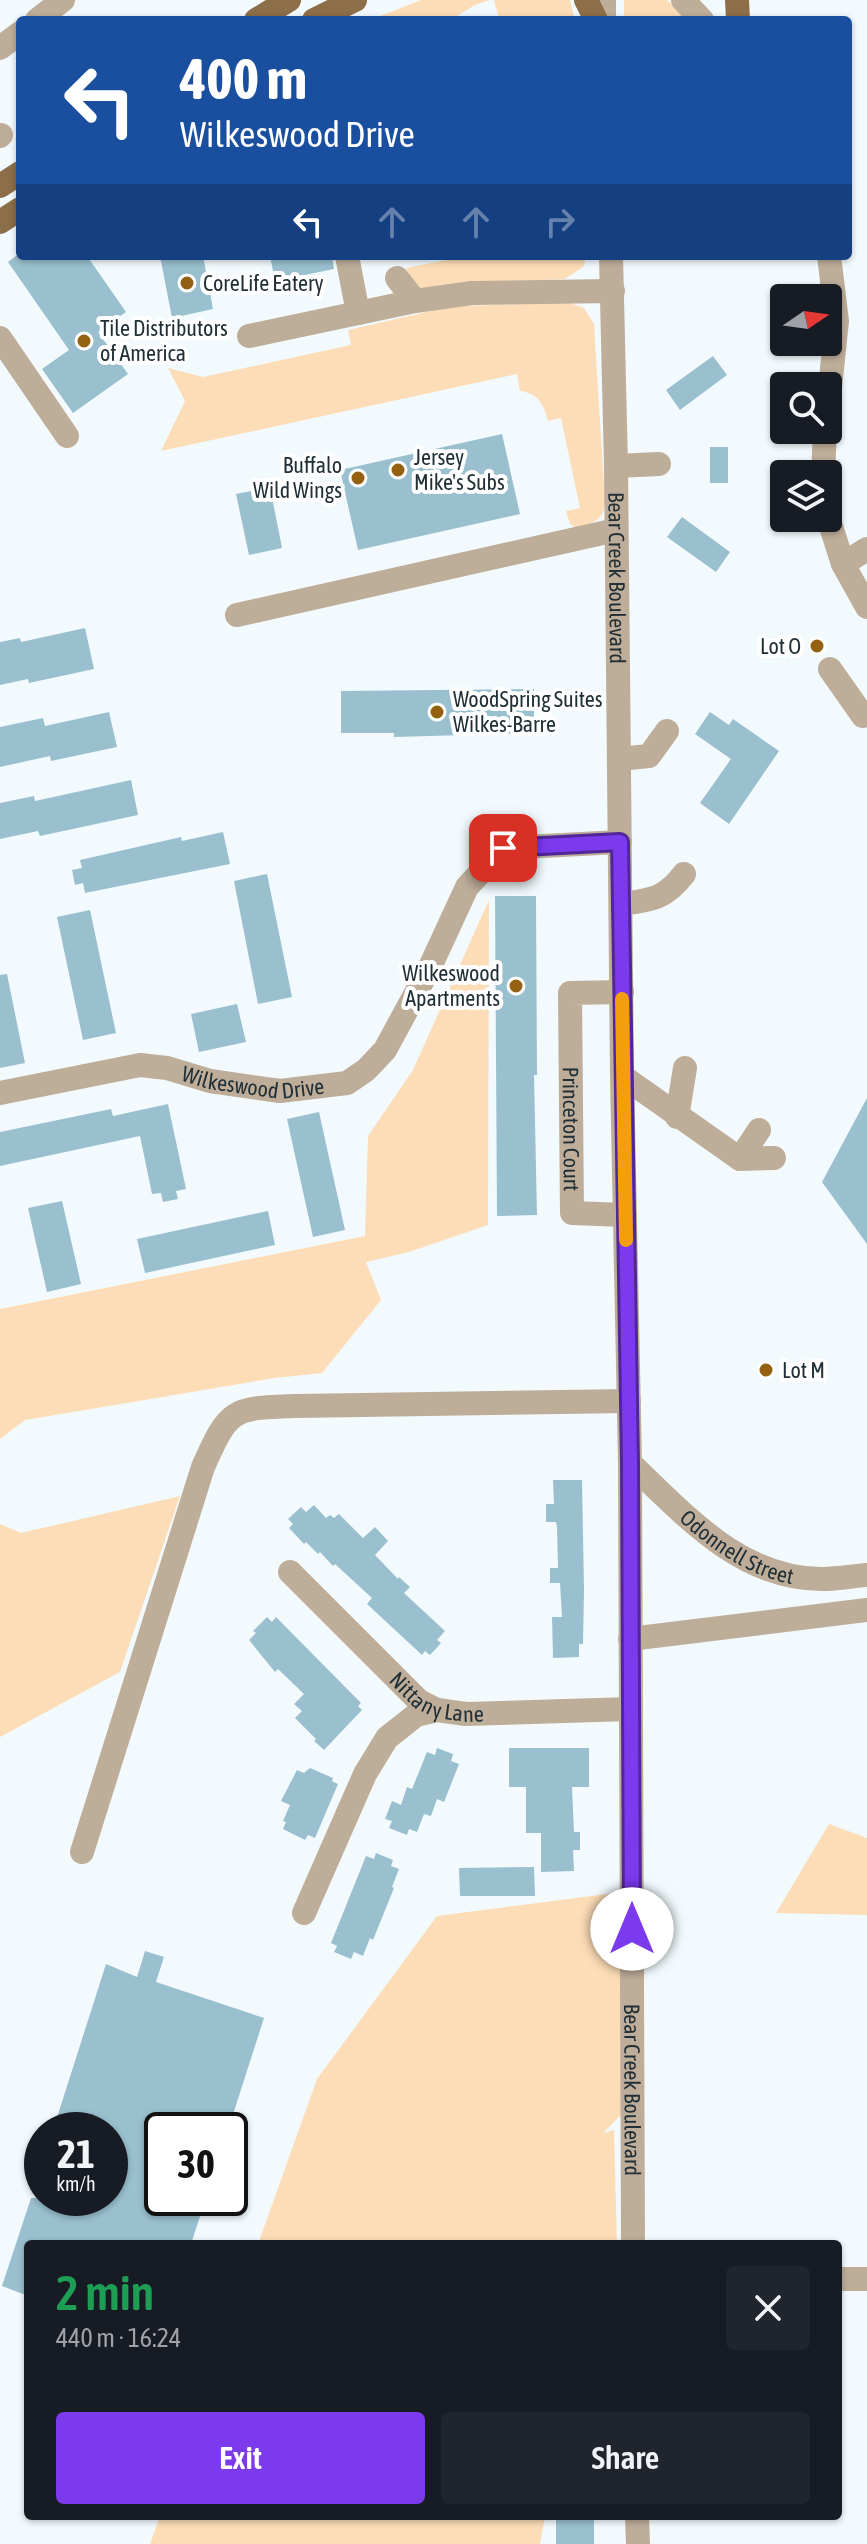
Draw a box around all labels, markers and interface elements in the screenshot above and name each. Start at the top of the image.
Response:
text: 400 m [180,47,307,111]
icon: left [48,48,152,152]
text: Wilkeswood Drive [180,113,415,155]
icon: left [286,200,330,244]
icon: ahead [370,200,414,244]
icon: ahead [454,200,498,244]
icon: right [538,200,582,244]
place label: CoreLife Eatery [203,270,324,296]
marker: CoreLife Eatery [178,274,196,292]
north arrow [770,284,842,356]
map controls [770,284,842,532]
place label: Tile Distributors of America [100,315,228,366]
marker: Tile Distributors of America [75,332,93,350]
button: search [770,372,842,444]
place label: Jersey Mike's Subs [414,444,505,495]
place label: Buffalo Wild Wings [253,452,342,503]
button: layers [770,460,842,532]
marker: Jersey Mike's Subs [389,461,407,479]
marker: Buffalo Wild Wings [349,469,367,487]
street label: Bear Creek Boulevard [603,492,631,664]
place label: Lot O [760,633,801,659]
marker: Lot O [808,637,826,655]
place label: WoodSpring Suites Wilkes-Barre [453,686,603,737]
marker: WoodSpring Suites Wilkes-Barre [428,703,446,721]
pin [469,814,537,882]
icon: arrive [481,826,525,870]
place label: Wilkeswood Apartments [402,960,500,1011]
marker: Wilkeswood Apartments [507,977,525,995]
street label: Wilkeswood Drive [179,1060,326,1104]
street label: Princeton Court [558,1066,585,1192]
place label: Lot M [782,1357,825,1383]
marker: Lot M [757,1361,775,1379]
street label: Odonnell Street [675,1504,796,1589]
street label: Nittany Lane [384,1666,484,1727]
position arrow [590,1887,674,1971]
street label: Bear Creek Boulevard [619,2004,646,2176]
speed limit sign: 30 [144,2112,248,2216]
text: 21 [57,2131,95,2176]
text: km/h [56,2172,96,2195]
text: 2 min [56,2265,154,2320]
button: close [726,2266,810,2350]
text: 440 m · 16:24 [56,2323,181,2353]
button: Exit [56,2412,425,2504]
button: Share [441,2412,810,2504]

